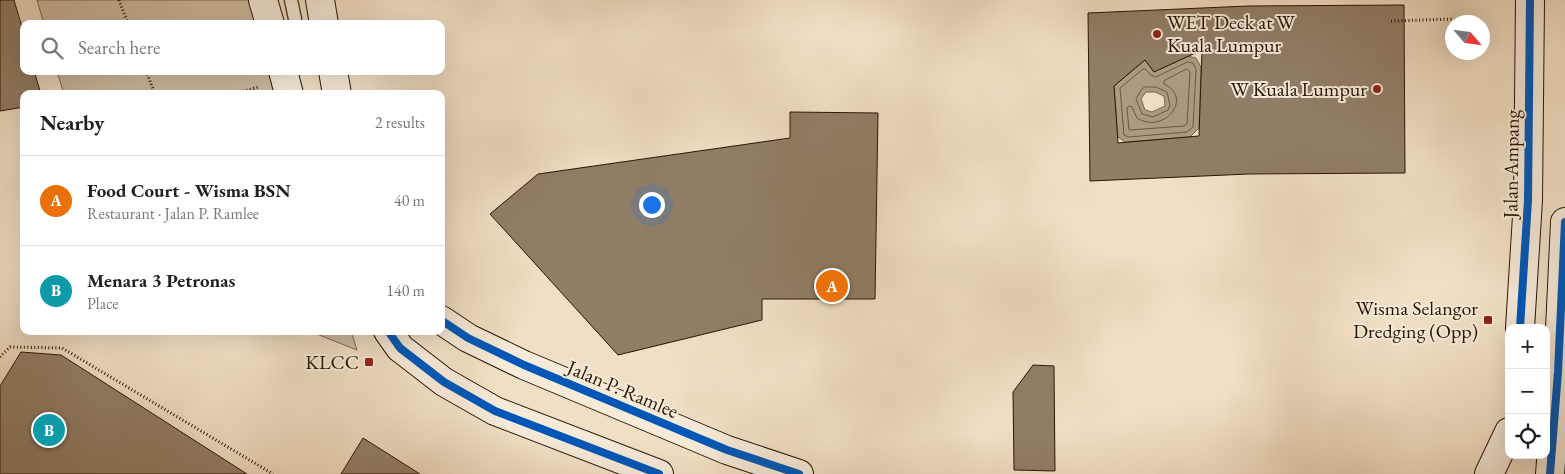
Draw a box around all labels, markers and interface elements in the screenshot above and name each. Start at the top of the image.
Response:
place label: WET Deck at W Kuala Lumpur [1167,9,1295,58]
north arrow [1445,15,1490,60]
search box [20,20,445,75]
marker: WET Deck at W Kuala Lumpur [1151,28,1163,40]
icon: search [38,34,66,62]
text: Search here [78,35,160,60]
place label: W Kuala Lumpur [1230,76,1367,102]
marker: W Kuala Lumpur [1371,83,1383,95]
text: Nearby [40,109,104,136]
street label: Jalan Ampang [1497,109,1525,221]
text: 2 results [375,112,425,133]
text: Food Court - Wisma BSN [87,178,291,203]
text: A [50,190,62,211]
text: 40 m [394,190,425,211]
your location [639,192,665,218]
text: Restaurant · Jalan P. Ramlee [87,203,259,224]
pin: A [816,267,848,305]
text: Menara 3 Petronas [87,268,235,293]
text: B [51,280,61,301]
text: 140 m [386,280,425,301]
text: Place [87,293,119,314]
place label: Wisma Selangor Dredging (Opp) [1353,295,1478,344]
marker: Wisma Selangor Dredging (Opp) [1482,314,1494,326]
map controls [1505,324,1550,459]
button: + [1505,324,1550,369]
place label: KLCC [305,349,359,375]
street label: Jalan P. Ramlee [562,353,683,424]
marker: KLCC [363,356,375,368]
button: − [1505,369,1550,414]
pin: B [33,411,65,449]
button: locate [1505,414,1550,459]

